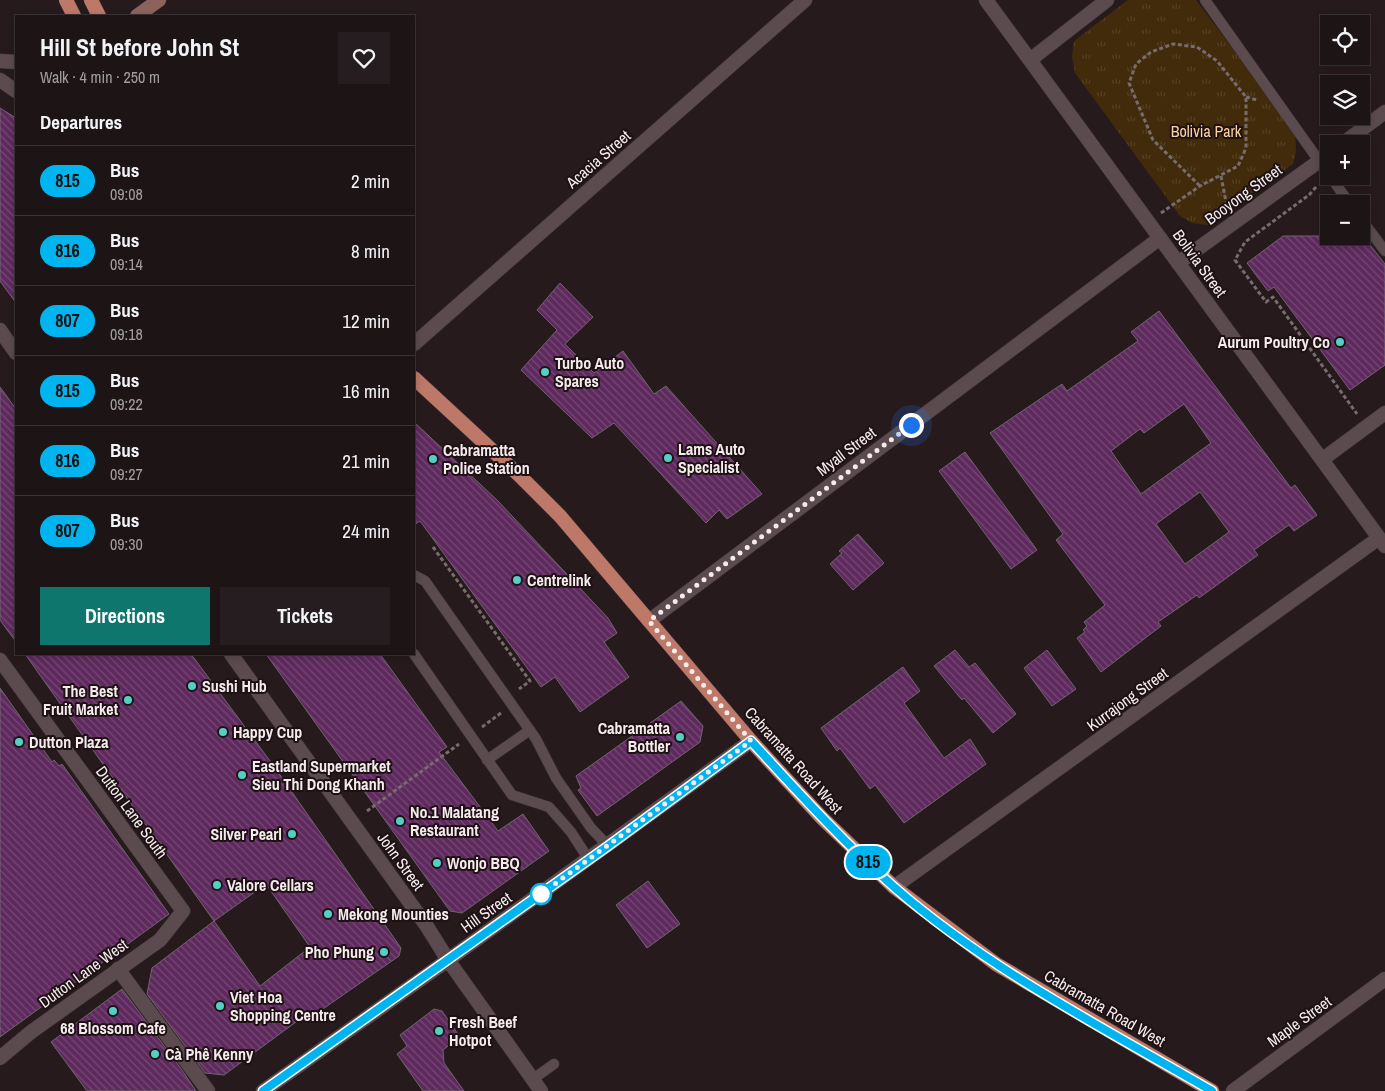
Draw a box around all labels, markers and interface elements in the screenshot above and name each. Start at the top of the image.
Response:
map controls [1320,15,1370,245]
button: locate [1320,15,1370,65]
text: Hill St before John St [40,31,239,63]
button: heart [338,32,390,84]
text: Walk · 4 min · 250 m [40,66,160,88]
button: layers [1320,75,1370,125]
text: Departures [40,109,122,135]
park label: Bolivia Park [1171,120,1242,142]
street label: Acacia Street [560,125,635,194]
button: + [1320,135,1370,185]
text: Bus [110,157,139,183]
street label: Booyong Street [1200,158,1286,229]
text: 815 [55,168,80,193]
text: 2 min [351,168,390,194]
text: 09:08 [110,183,143,205]
button: − [1320,195,1370,245]
street label: Bolivia Street [1168,225,1232,302]
text: Bus [110,227,139,253]
text: 816 [55,238,80,263]
text: 8 min [351,238,390,264]
text: 09:14 [110,253,143,275]
text: Bus [110,297,139,323]
text: 807 [55,308,80,333]
text: 12 min [342,308,390,334]
text: 09:18 [110,323,143,345]
place label: Aurum Poultry Co [1218,331,1330,353]
marker: Aurum Poultry Co [1334,336,1346,348]
place label: Turbo Auto Spares [555,352,624,392]
marker: Turbo Auto Spares [539,366,551,378]
text: Bus [110,367,139,393]
text: 815 [55,378,80,403]
text: 16 min [342,378,390,404]
text: 09:22 [110,393,143,415]
your location [899,413,924,438]
street label: Myall Street [812,421,881,481]
text: Bus [110,437,139,463]
place label: Lams Auto Specialist [678,438,745,478]
place label: Cabramatta Police Station [443,439,530,479]
text: 816 [55,448,80,473]
text: 21 min [342,448,390,474]
marker: Lams Auto Specialist [662,452,674,464]
marker: Cabramatta Police Station [427,453,439,465]
text: 09:27 [110,463,143,485]
text: Bus [110,507,139,533]
text: 807 [55,518,80,543]
text: 24 min [342,518,390,544]
text: 09:30 [110,533,143,555]
place label: Centrelink [527,569,592,591]
marker: Centrelink [511,574,523,586]
button: Directions [40,587,210,645]
button: Tickets [220,587,390,645]
street label: Kurrajong Street [1082,662,1172,736]
place label: Sushi Hub [202,675,267,697]
place label: The Best Fruit Market [43,680,119,720]
marker: Sushi Hub [186,680,198,692]
marker: The Best Fruit Market [122,694,134,706]
street label: Cabramatta Road West [740,702,848,818]
place label: Cabramatta Bottler [598,717,671,757]
place label: Happy Cup [233,721,302,743]
marker: Happy Cup [217,726,229,738]
place label: Dutton Plaza [29,731,109,753]
marker: Cabramatta Bottler [674,731,686,743]
marker: Dutton Plaza [13,736,25,748]
place label: Eastland Supermarket Sieu Thi Dong Khanh [252,755,391,795]
street label: Dutton Lane South [91,761,173,863]
marker: Eastland Supermarket Sieu Thi Dong Khanh [236,769,248,781]
place label: No.1 Malatang Restaurant [410,801,499,841]
marker: No.1 Malatang Restaurant [394,815,406,827]
place label: Silver Pearl [211,823,282,845]
street label: John Street [372,827,430,895]
marker: Silver Pearl [286,828,298,840]
line badge: 815 [839,846,897,878]
text: 815 [856,849,880,874]
place label: Wonjo BBQ [447,852,520,874]
marker: Wonjo BBQ [431,857,443,869]
place label: Valore Cellars [227,874,314,896]
marker: Valore Cellars [211,879,223,891]
unlabelled marker [530,883,552,905]
street label: Hill Street [456,886,516,938]
place label: Mekong Mounties [338,903,449,925]
marker: Mekong Mounties [322,908,334,920]
street label: Dutton Lane West [34,933,132,1013]
place label: Pho Phung [305,941,374,963]
marker: Pho Phung [378,946,390,958]
street label: Cabramatta Road West [1040,964,1170,1052]
place label: Viet Hoa Shopping Centre [230,986,336,1026]
street label: Maple Street [1262,990,1336,1052]
marker: Viet Hoa Shopping Centre [214,1000,226,1012]
marker: 68 Blossom Cafe [107,1005,119,1017]
place label: Fresh Beef Hotpot [449,1011,517,1051]
place label: 68 Blossom Cafe [60,1017,166,1039]
marker: Fresh Beef Hotpot [433,1025,445,1037]
place label: Cà Phê Kenny [165,1043,254,1065]
marker: Cà Phê Kenny [149,1048,161,1060]

